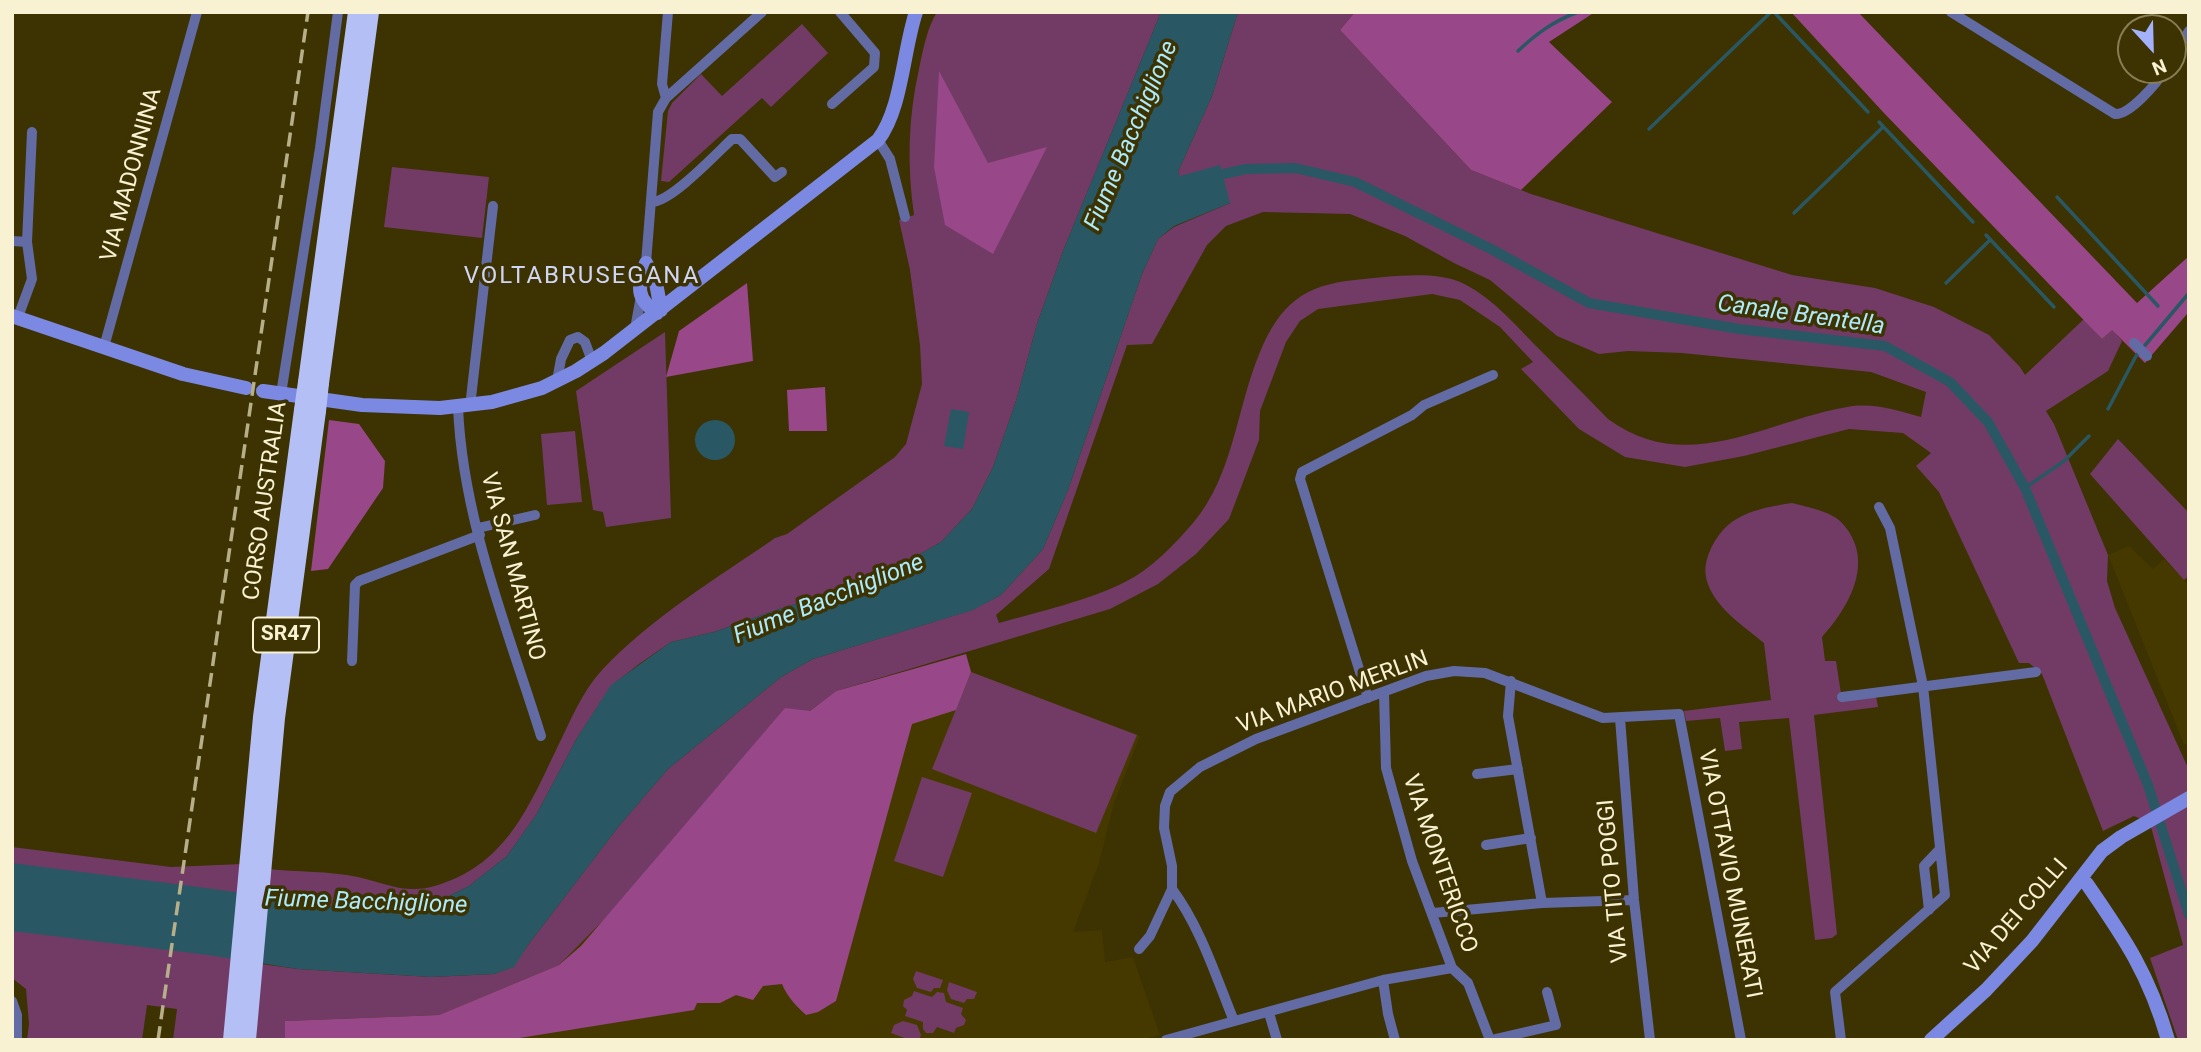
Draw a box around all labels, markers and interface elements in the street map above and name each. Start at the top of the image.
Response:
north arrow [2117,14,2187,84]
water label: Fiume Bacchiglione [1079,37,1185,235]
text: N [2149,54,2170,80]
street label: VIA MADONNINA [96,85,168,265]
district label: VOLTABRUSEGANA [465,263,699,291]
water label: Canale Brentella [1716,290,1886,342]
street label: CORSO AUSTRALIA [238,400,294,602]
street label: VIA SAN MARTINO [474,470,550,664]
water label: Fiume Bacchiglione [730,549,928,651]
road number: SR47 [253,618,319,652]
street label: VIA MARIO MERLIN [1234,646,1432,740]
street label: VIA OTTAVIO MUNERATI [1691,747,1767,1001]
street label: VIA MONTERICCO [1396,771,1482,957]
street label: VIA TITO POGGI [1593,798,1635,964]
street label: VIA DEI COLLI [1959,854,2075,980]
water label: Fiume Bacchiglione [264,885,468,921]

